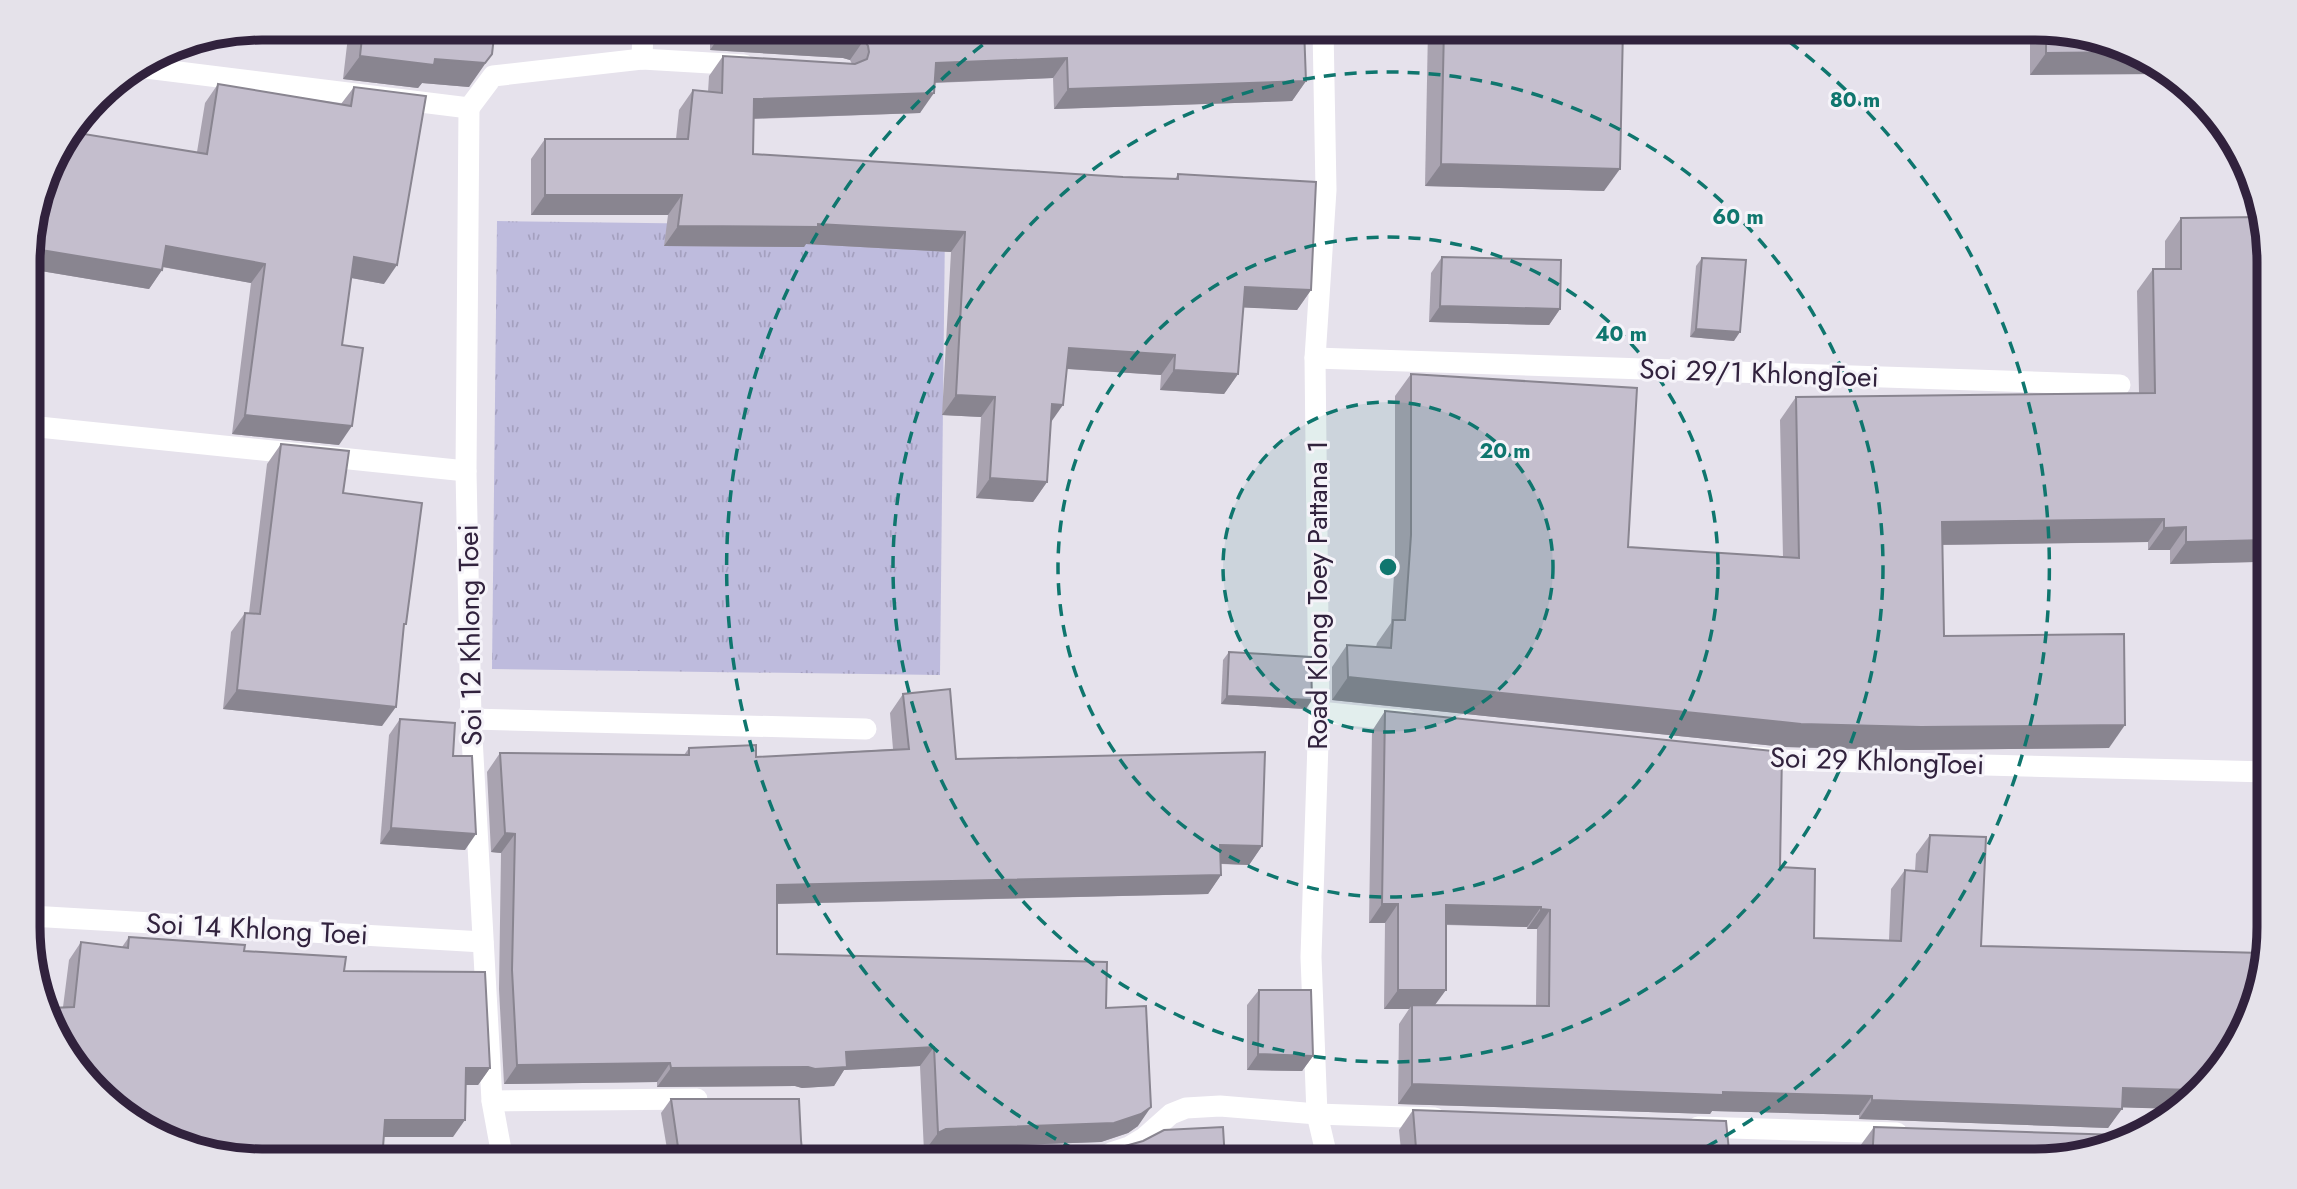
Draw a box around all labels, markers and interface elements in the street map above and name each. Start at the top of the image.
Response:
text: 80 m [1830,85,1880,115]
text: 60 m [1712,202,1764,232]
text: 40 m [1595,319,1647,349]
street label: Soi 29/1 KhlongToei [1638,348,1880,398]
text: 20 m [1479,436,1531,466]
street label: Road Klong Toey Pattana 1 [1297,440,1338,750]
street label: Soi 12 Khlong Toei [448,524,492,746]
centre of rings [1376,555,1400,579]
street label: Soi 29 KhlongToei [1769,737,1985,785]
street label: Soi 14 Khlong Toei [145,903,369,955]

